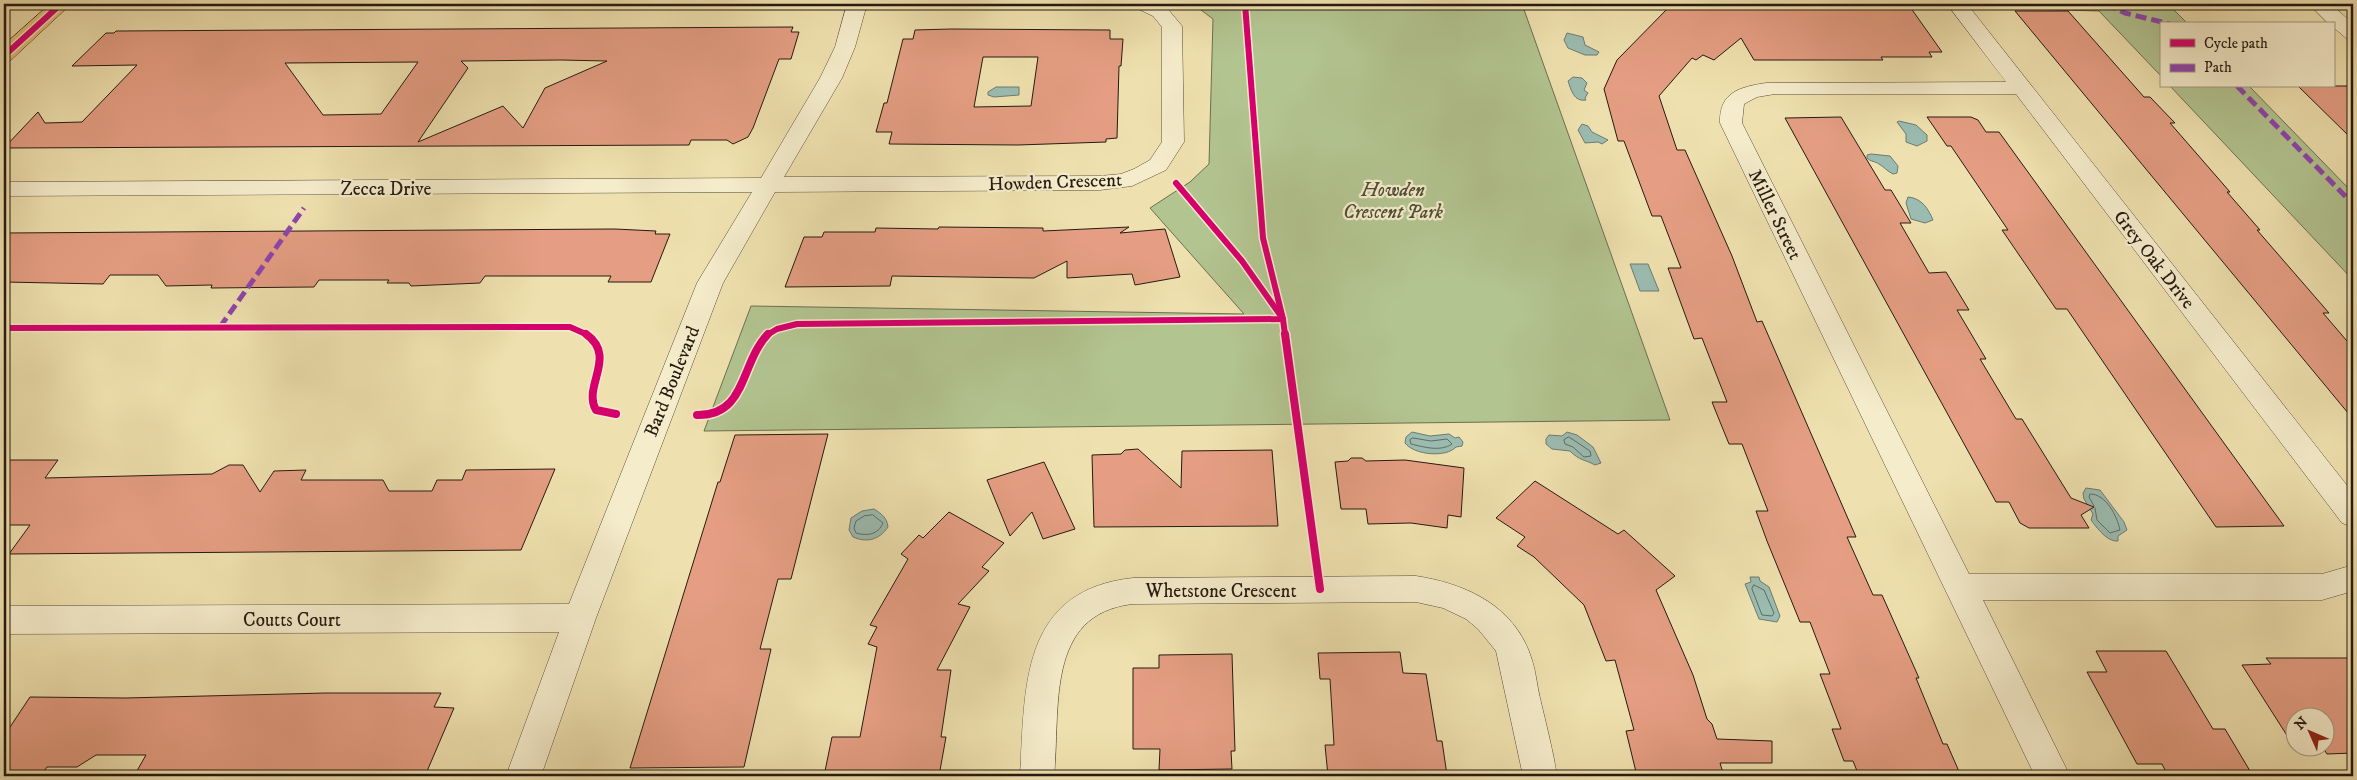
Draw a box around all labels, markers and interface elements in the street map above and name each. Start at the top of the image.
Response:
legend [2160,22,2334,88]
text: Cycle path [2204,34,2268,53]
text: Path [2204,58,2232,77]
street label: Miller Street [1743,166,1806,264]
street label: Howden Crescent [988,169,1122,196]
street label: Zecca Drive [341,178,432,201]
park label: Howden Crescent Park [1343,179,1443,224]
street label: Grey Oak Drive [2108,206,2199,314]
street label: Bard Boulevard [640,322,705,440]
street label: Whetstone Crescent [1144,580,1297,603]
street label: Coutts Court [243,609,341,632]
north arrow [2284,708,2334,758]
text: N [2291,713,2312,734]

